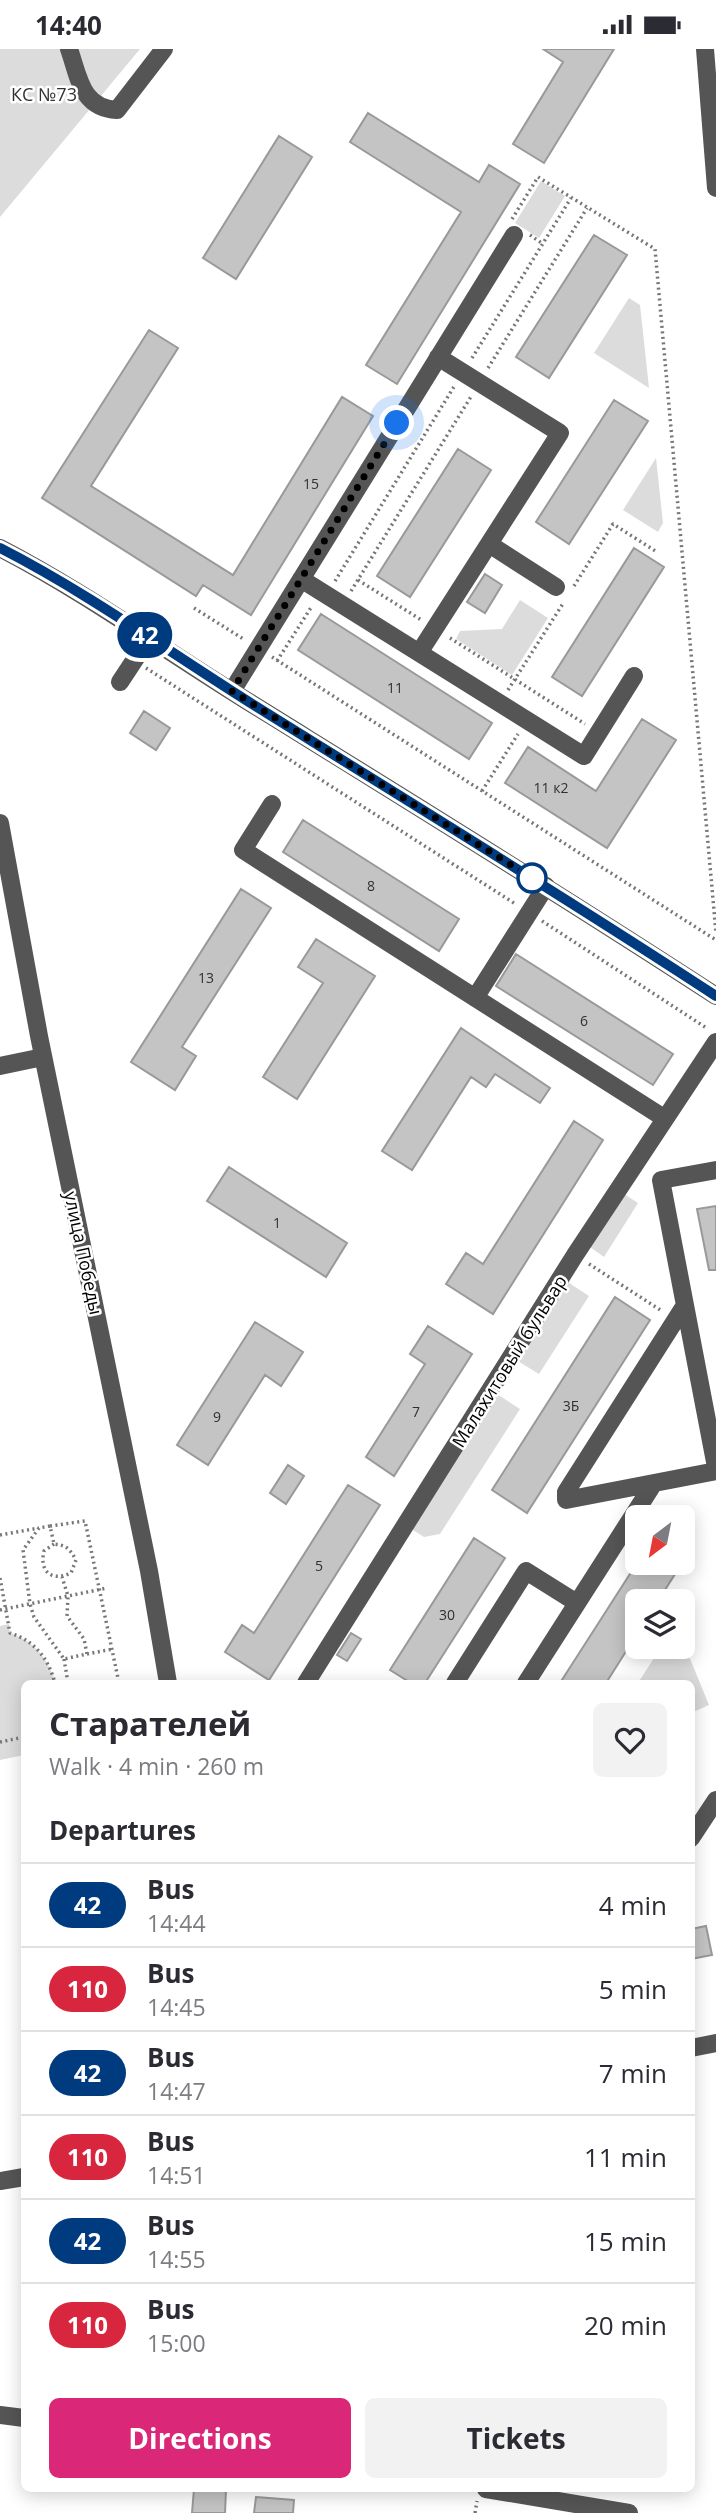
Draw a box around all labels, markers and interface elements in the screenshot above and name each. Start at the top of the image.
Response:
text: 14:40 [35,7,102,43]
park label: КС №73 [11,82,77,106]
your location [379,405,414,440]
house number: 15 [303,474,319,493]
line badge: 42 [114,612,176,658]
text: 42 [131,618,159,651]
house number: 11 [387,678,403,697]
house number: 11 к2 [534,778,568,797]
unlabelled marker [517,863,547,893]
house number: 8 [367,876,375,895]
house number: 13 [198,968,214,987]
house number: 6 [580,1011,588,1030]
street label: улица Победы [59,1189,109,1317]
house number: 1 [273,1213,281,1232]
street label: Малахитовый бульвар [446,1270,572,1452]
house number: 3Б [563,1396,579,1415]
house number: 7 [412,1402,420,1421]
house number: 9 [213,1407,221,1426]
north arrow [625,1505,695,1575]
map controls [625,1505,695,1659]
house number: 5 [315,1556,323,1575]
button: layers [625,1589,695,1659]
house number: 30 [439,1605,455,1624]
text: Старателей [49,1701,251,1746]
button: heart [593,1703,667,1777]
text: Walk · 4 min · 260 m [49,1750,264,1782]
text: Departures [49,1812,196,1848]
text: Bus [147,1871,194,1907]
text: 4 min [599,1887,667,1923]
text: 42 [74,1888,101,1921]
text: 14:44 [147,1907,206,1939]
text: Bus [147,1955,194,1991]
text: 5 min [599,1971,667,2007]
text: 110 [67,1972,108,2005]
text: 14:45 [147,1991,206,2023]
text: Bus [147,2039,194,2075]
text: 7 min [599,2055,667,2091]
text: 42 [74,2056,101,2089]
text: 14:47 [147,2075,206,2107]
text: Bus [147,2123,194,2159]
text: 11 min [584,2139,667,2175]
text: 110 [67,2140,108,2173]
text: 14:51 [147,2159,206,2191]
text: Bus [147,2207,194,2243]
text: 15 min [584,2223,667,2259]
text: 42 [74,2224,101,2257]
text: 14:55 [147,2243,206,2275]
text: Bus [147,2291,194,2327]
text: 20 min [584,2307,667,2343]
text: 110 [67,2308,108,2341]
text: 15:00 [147,2327,206,2359]
button: Directions [49,2398,351,2478]
button: Tickets [365,2398,667,2478]

